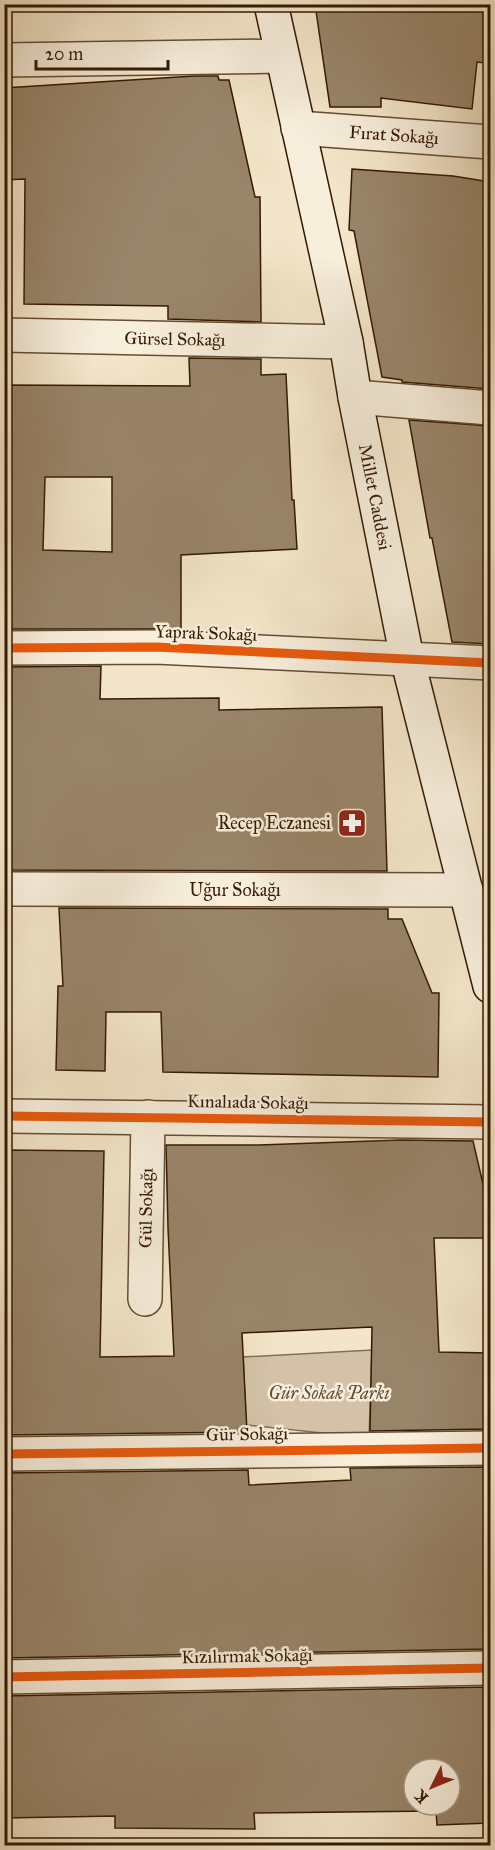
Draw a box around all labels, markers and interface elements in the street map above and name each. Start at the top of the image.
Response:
scale bar [36,33,168,71]
text: 20 m [45,43,83,65]
street label: Fırat Sokağı [348,121,440,150]
street label: Gürsel Sokağı [124,327,226,352]
street label: Millet Caddesi [354,442,396,552]
street label: Yaprak Sokağı [155,620,257,647]
pharmacy icon: Recep Eczanesi [336,807,368,839]
place label: Recep Eczanesi [218,812,331,834]
street label: Uğur Sokağı [189,879,281,902]
street label: Kınalıada Sokağı [187,1090,309,1115]
street label: Gül Sokağı [134,1168,159,1248]
park label: Gür Sokak Parkı [268,1382,390,1404]
street label: Gür Sokağı [206,1422,288,1447]
street label: Kızılırmak Sokağı [181,1644,313,1669]
north arrow [402,1757,462,1817]
text: K [410,1786,432,1808]

